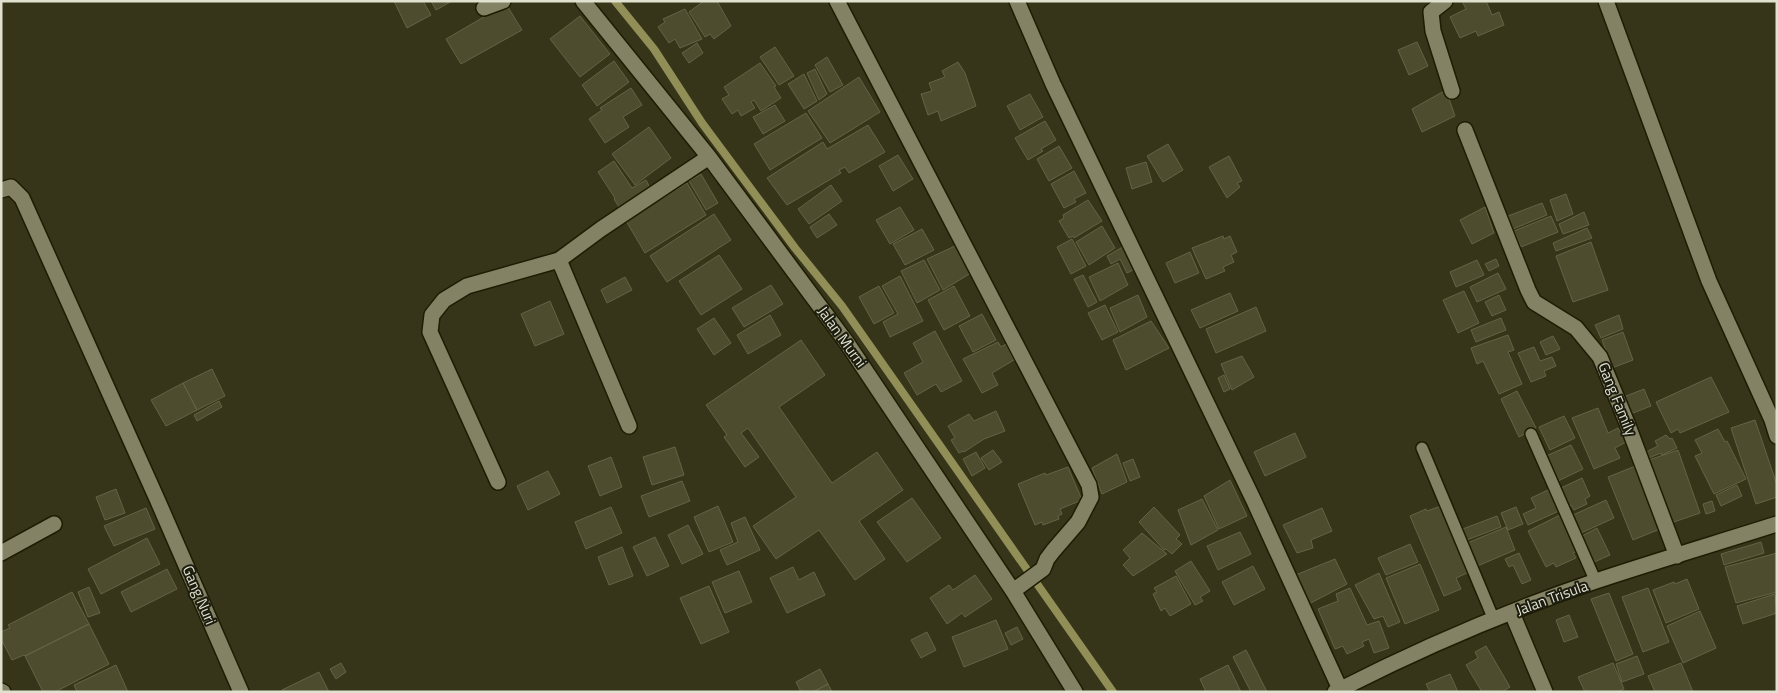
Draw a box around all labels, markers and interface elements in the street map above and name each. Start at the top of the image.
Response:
street label: Jalan Murni [812,301,873,372]
street label: Gang Family [1592,359,1643,439]
street label: Gang Nuri [177,562,222,628]
street label: Jalan Trisula [1513,574,1592,621]

